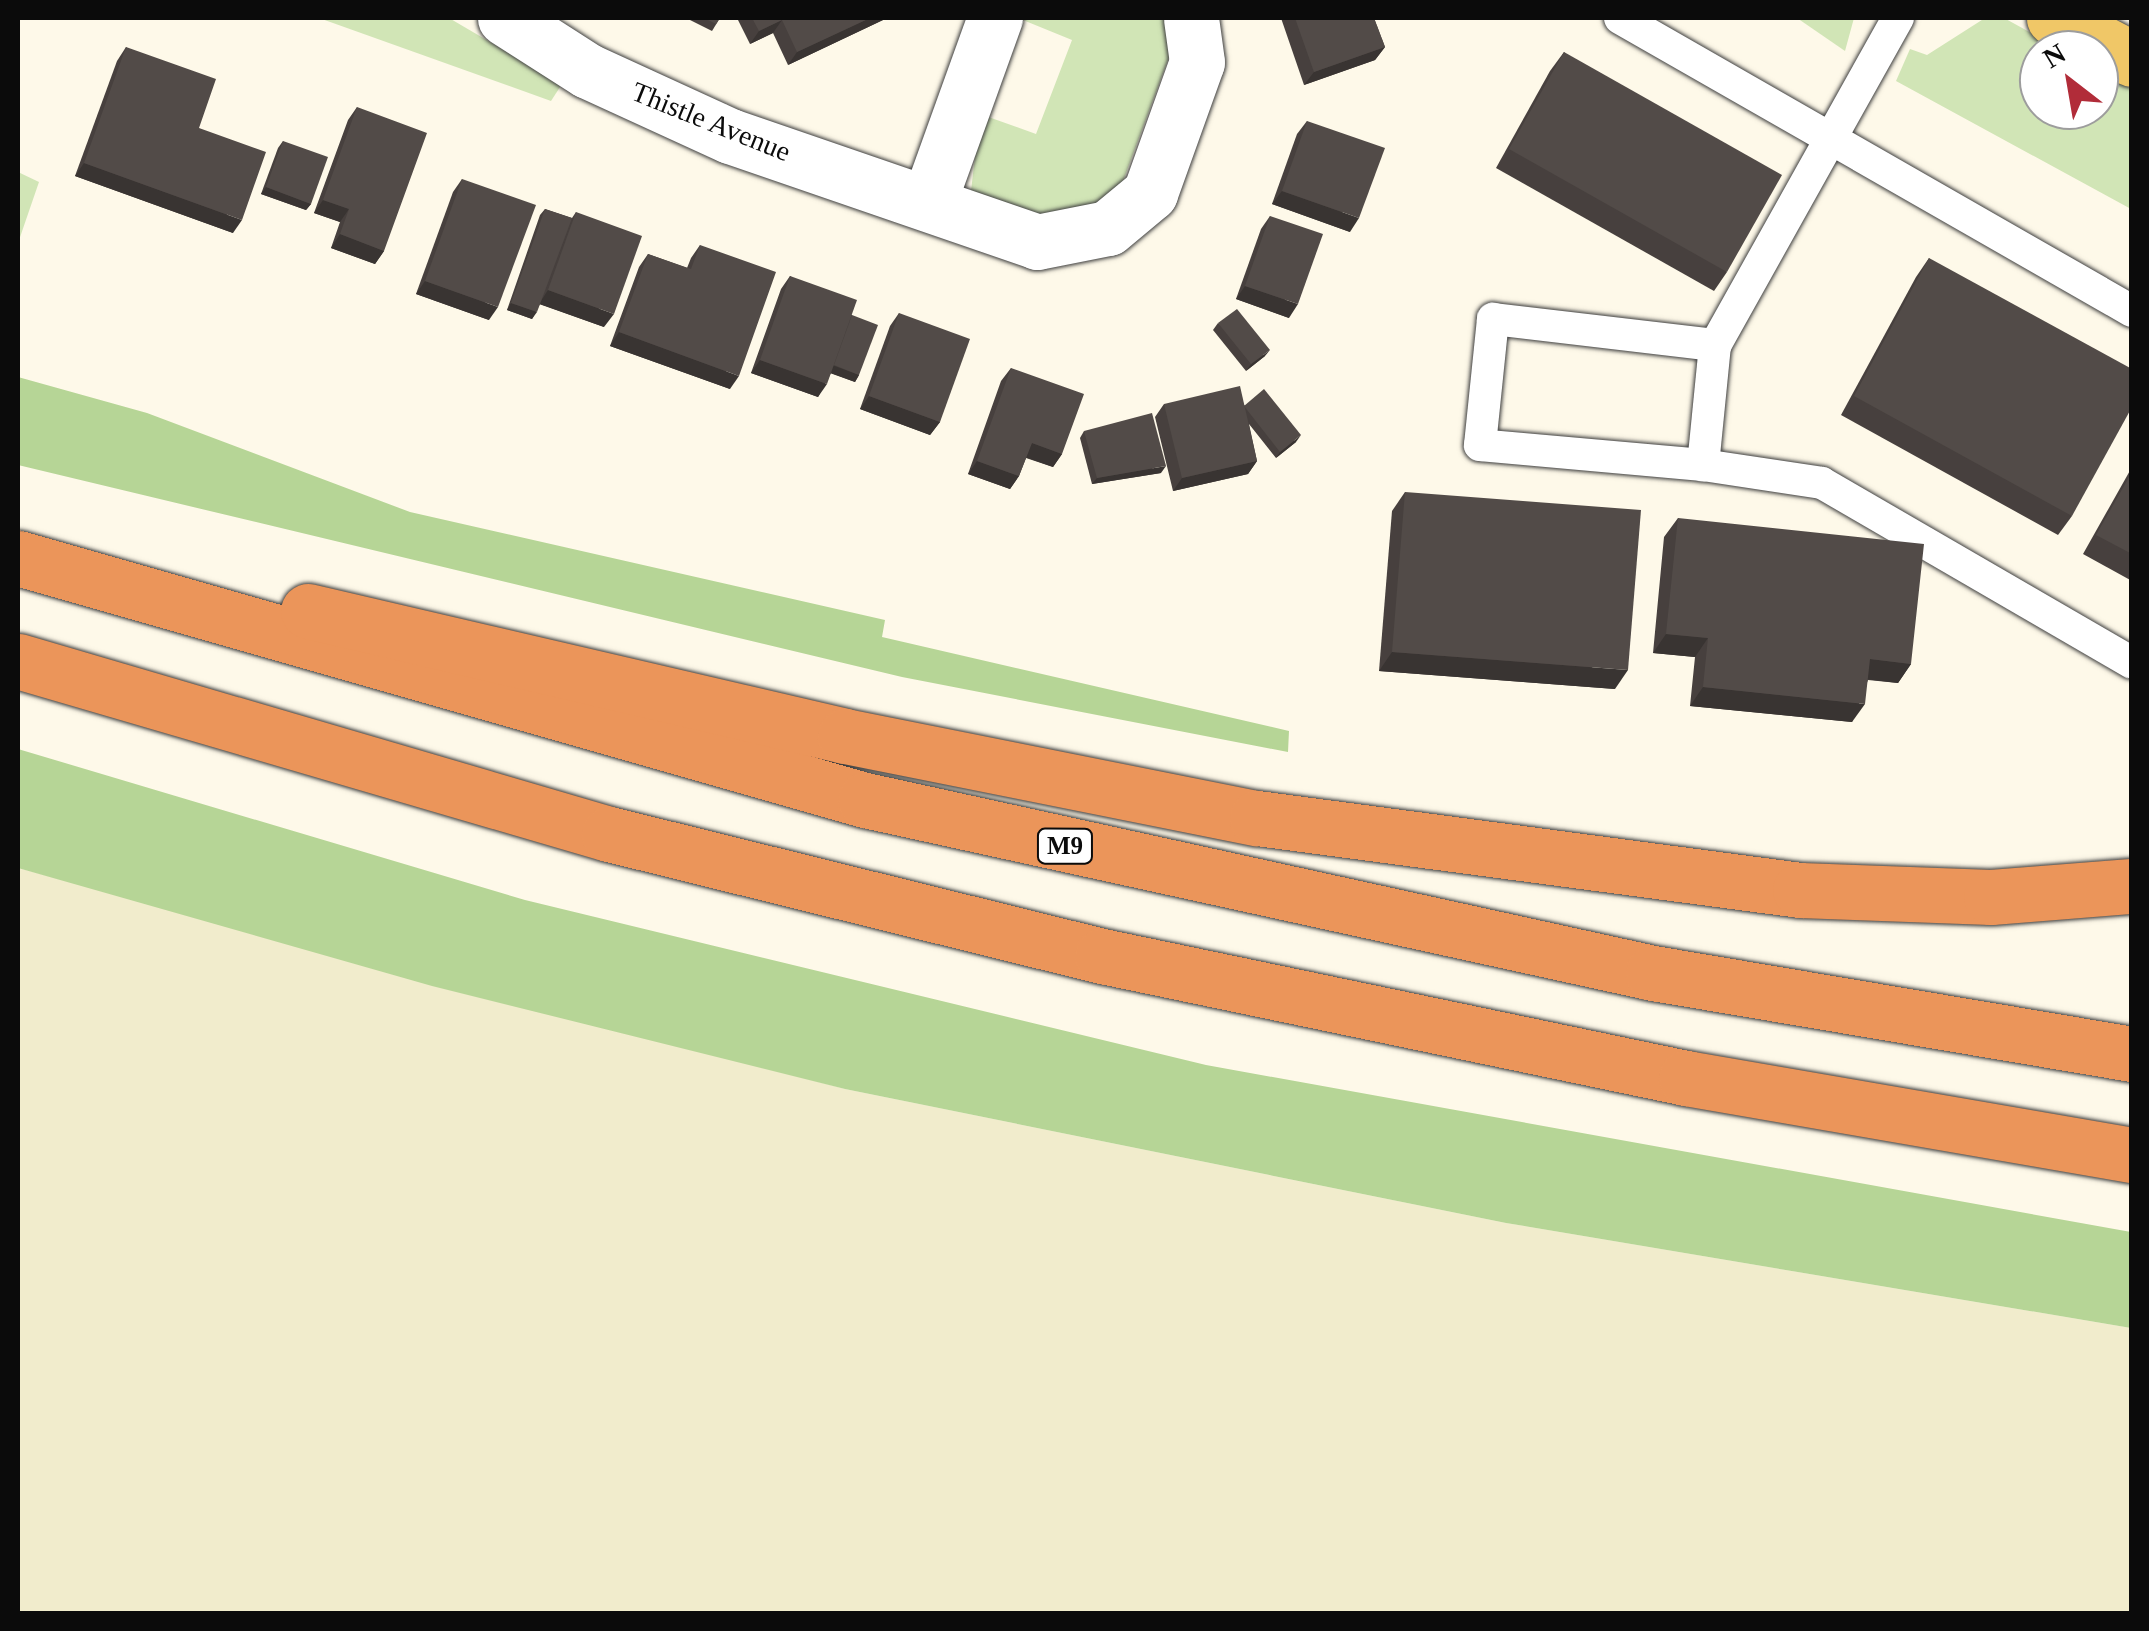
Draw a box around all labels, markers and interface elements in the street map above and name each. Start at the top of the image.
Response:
north arrow [2019,30,2119,130]
text: N [2038,37,2071,74]
street label: Thistle Avenue [626,75,796,169]
road number: M9 [1035,826,1095,866]

